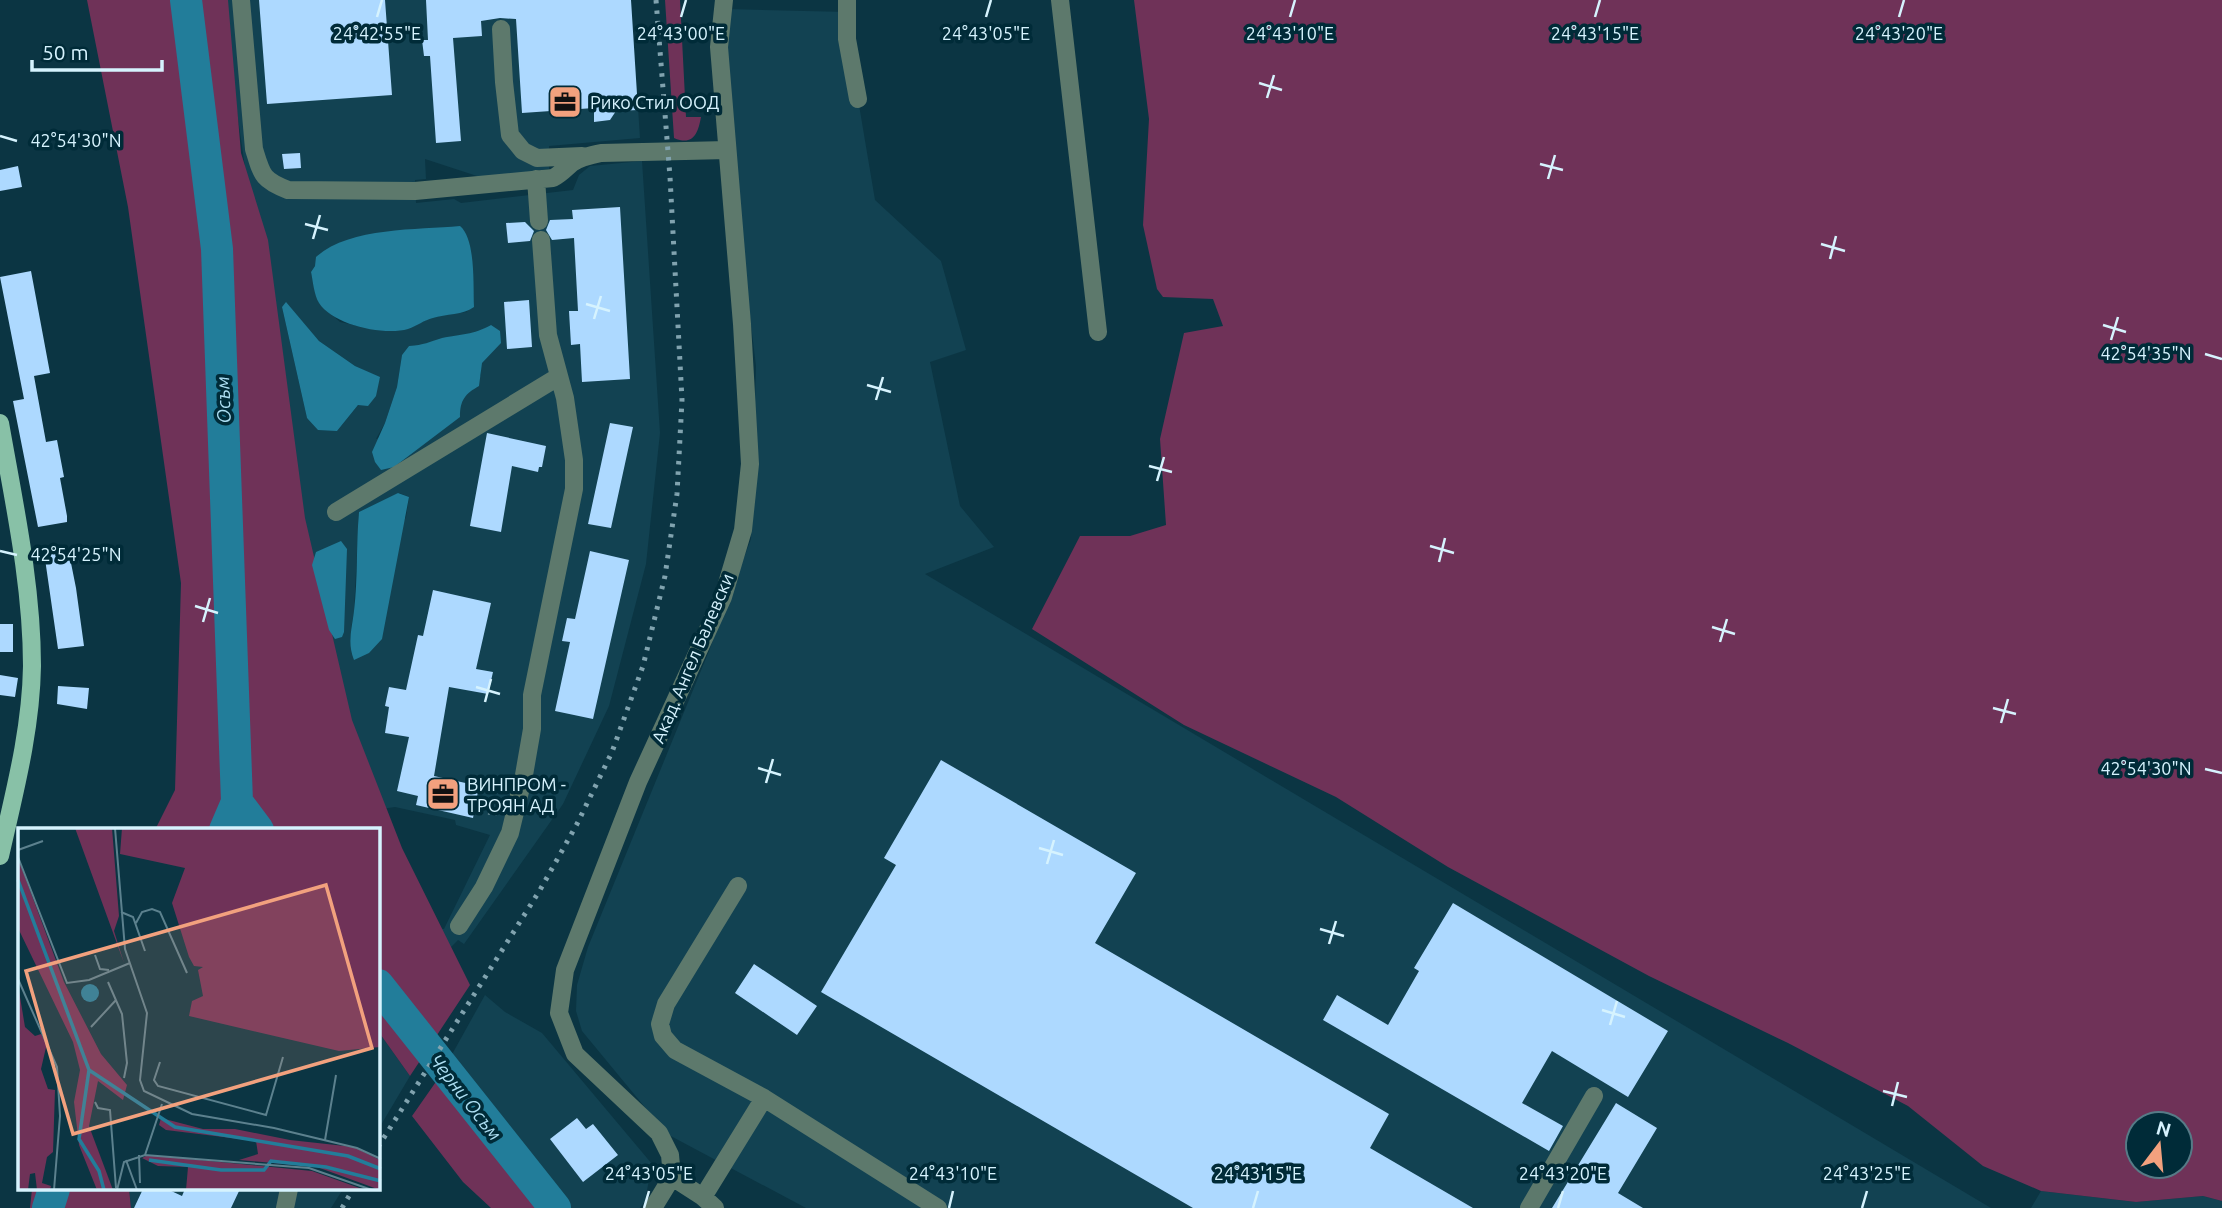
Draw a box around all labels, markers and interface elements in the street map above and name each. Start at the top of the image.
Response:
text: 24°42'55"E [333,23,421,43]
text: 24°43'00"E [637,23,725,43]
text: 24°43'05"E [942,23,1030,43]
text: 24°43'10"E [1246,23,1334,43]
text: 24°43'15"E [1551,23,1639,43]
text: 24°43'20"E [1855,23,1943,43]
scale bar [32,28,161,72]
text: 50 m [42,40,89,64]
office icon: Рико Стил ООД [546,83,584,121]
place label: Рико Стил ООД [590,92,719,112]
text: 42°54'30"N [30,130,122,150]
text: 42°54'35"N [2100,343,2192,363]
water label: Осъм [211,376,235,424]
text: 42°54'25"N [30,544,122,564]
street label: Акад. Ангел Балевски [647,570,737,746]
text: 42°54'30"N [2100,758,2192,778]
place label: ВИНПРОМ - ТРОЯН АД [467,774,566,815]
office icon: ВИНПРОМ - ТРОЯН АД [424,775,462,813]
inset map [18,828,380,1190]
water label: Черни Осъм [426,1050,506,1144]
north arrow [2124,1110,2194,1180]
text: N [2154,1116,2174,1141]
text: 24°43'05"E [605,1163,693,1183]
text: 24°43'10"E [909,1163,997,1183]
text: 24°43'15"E [1214,1163,1302,1183]
text: 24°43'20"E [1519,1163,1607,1183]
text: 24°43'25"E [1823,1163,1911,1183]

